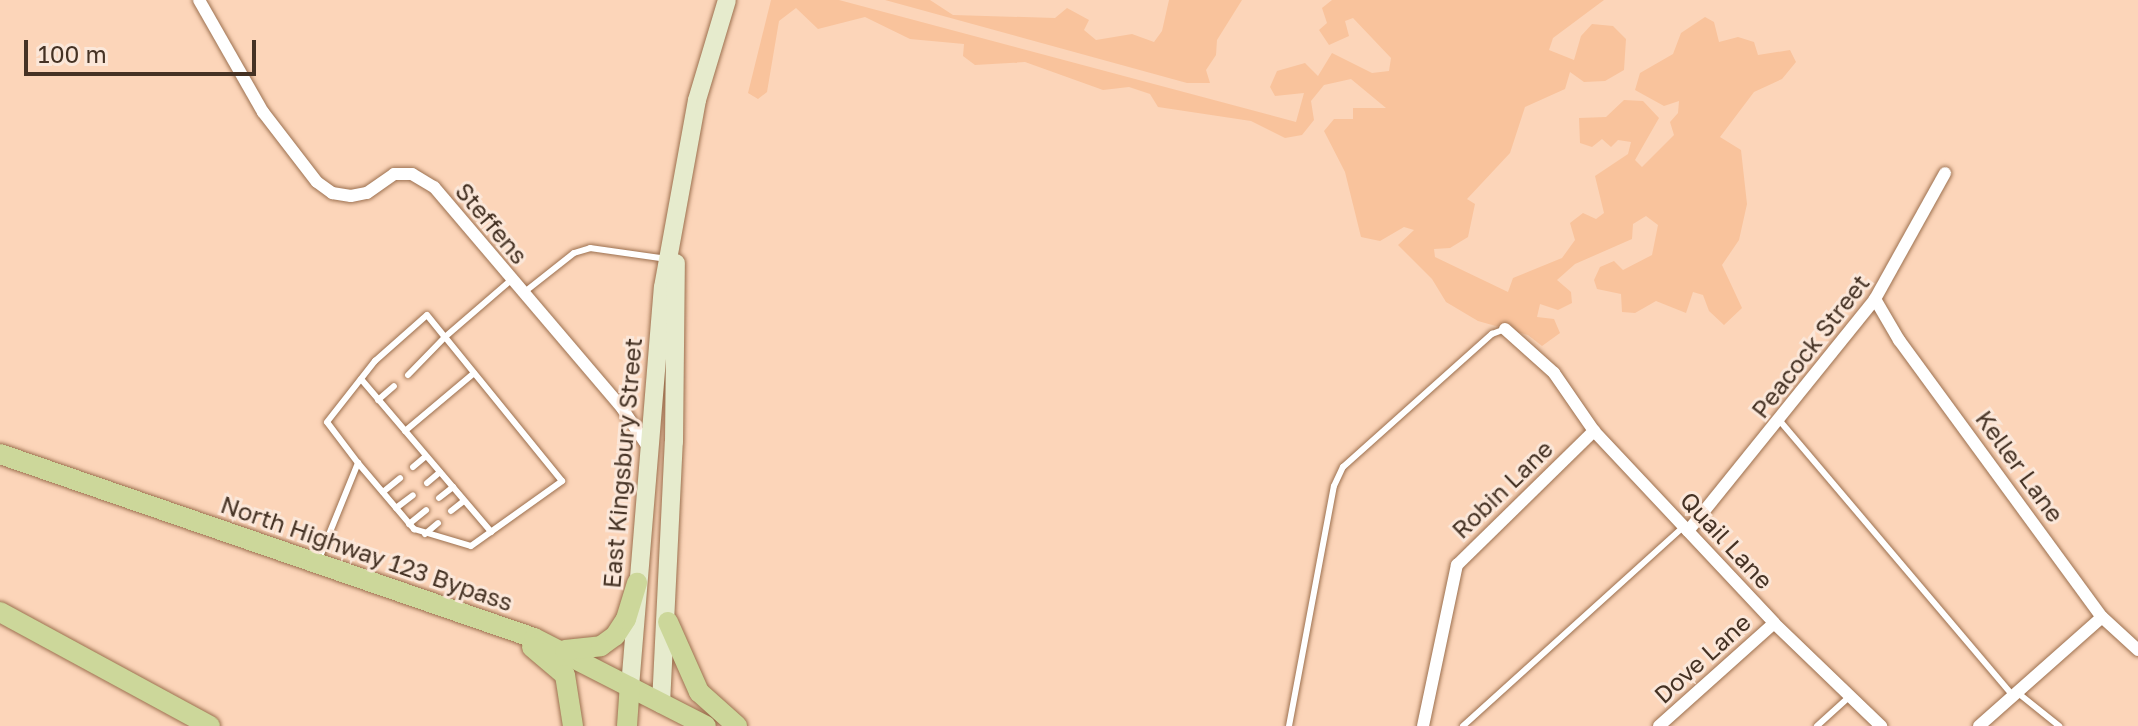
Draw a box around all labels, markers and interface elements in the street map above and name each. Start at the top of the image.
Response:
scale bar [28,24,260,74]
text: 100 m [38,39,107,68]
street label: Steffens [450,177,534,269]
street label: Peacock Street [1745,269,1875,423]
street label: East Kingsbury Street [597,337,647,589]
street label: Keller Lane [1970,405,2070,527]
street label: Robin Lane [1446,434,1558,544]
street label: Quail Lane [1675,486,1779,594]
street label: North Highway 123 Bypass [217,489,517,617]
street label: Dove Lane [1648,607,1756,709]

